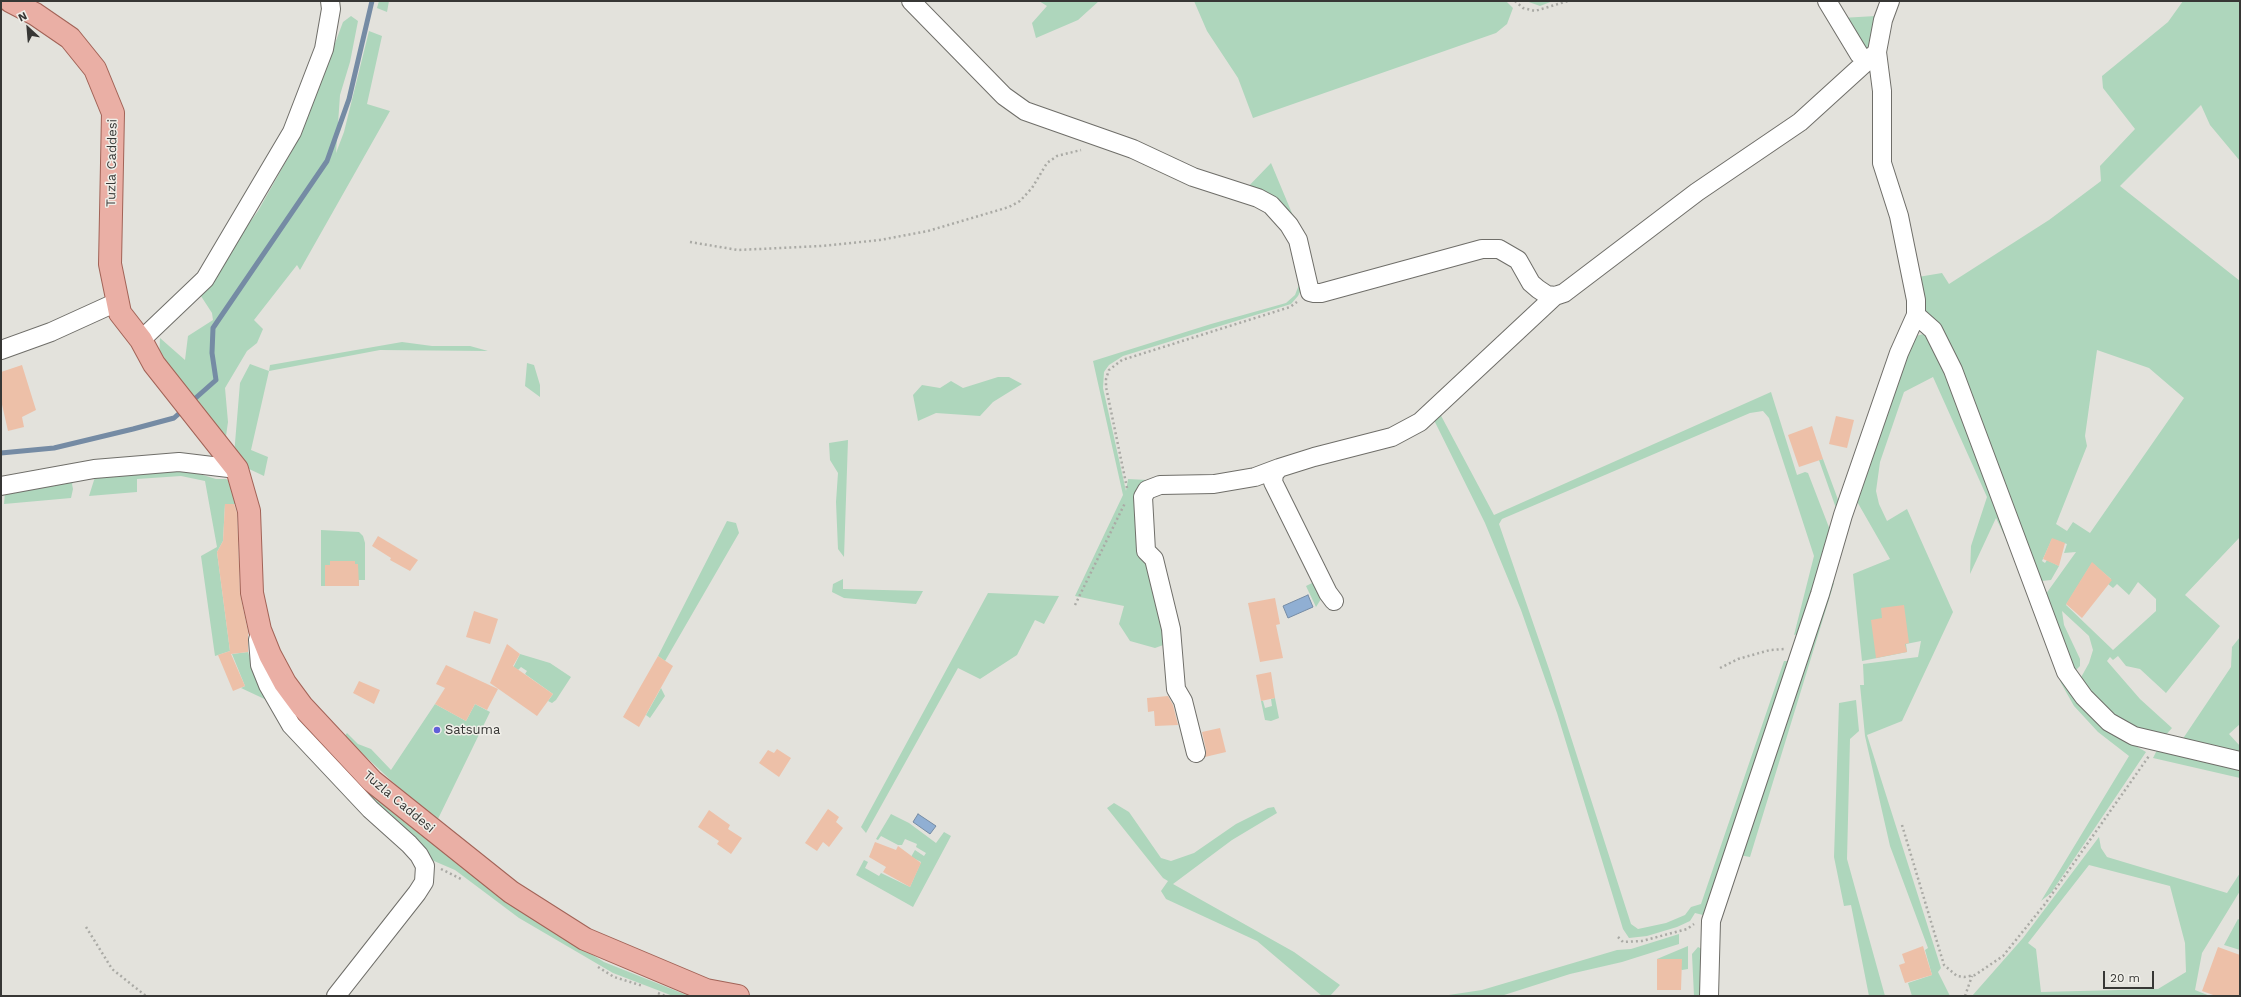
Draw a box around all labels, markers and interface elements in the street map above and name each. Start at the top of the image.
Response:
north arrow [8,8,48,48]
text: N [16,9,29,24]
street label: Tuzla Caddesi [103,119,121,207]
place label: Satsuma [445,722,500,738]
marker: Satsuma [432,725,442,735]
street label: Tuzla Caddesi [360,768,438,836]
scale bar [2105,963,2156,989]
text: 20 m [2110,971,2140,985]

